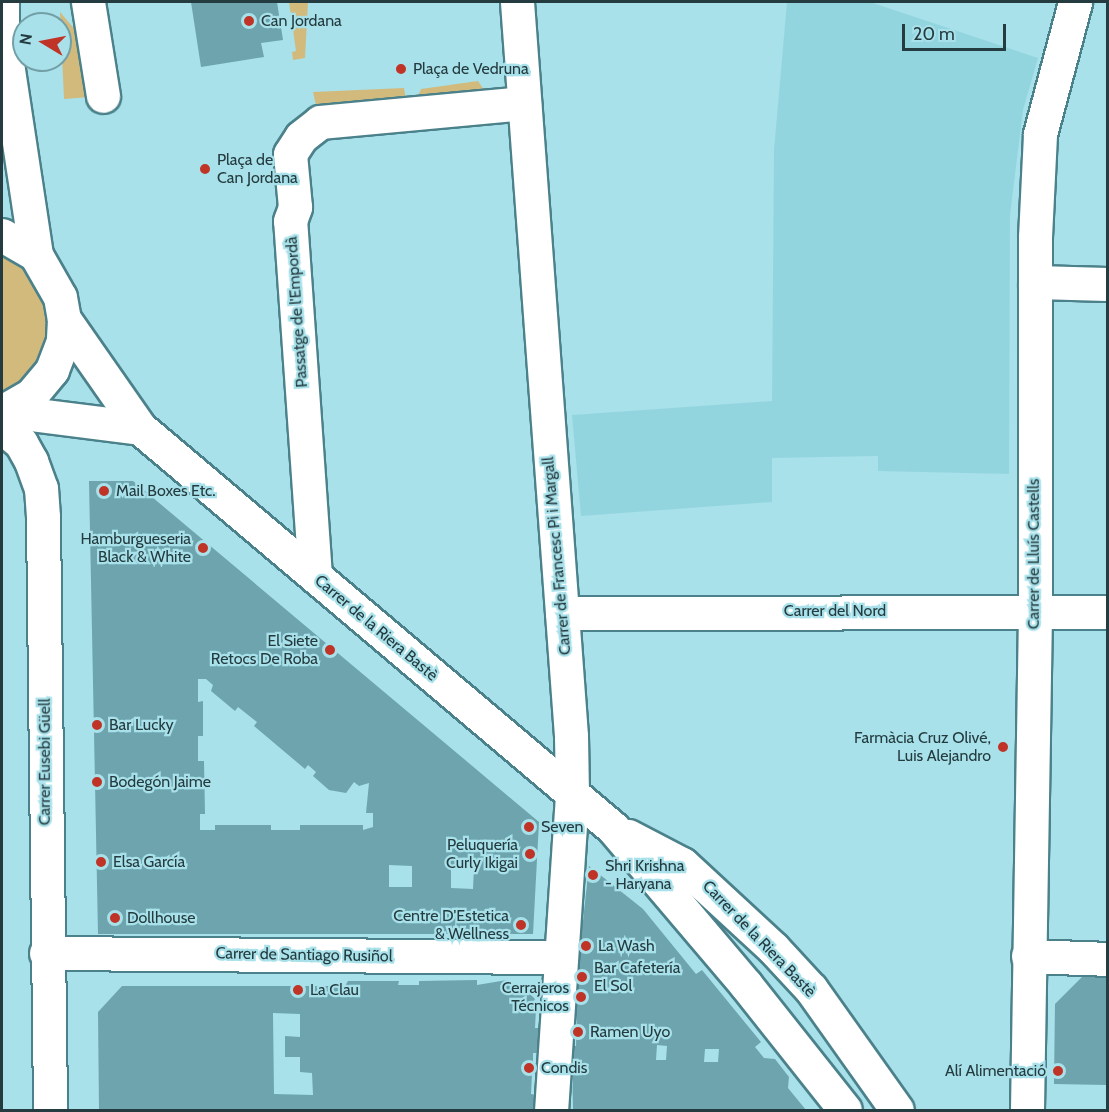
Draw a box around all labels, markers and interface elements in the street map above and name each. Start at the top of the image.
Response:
place label: Can Jordana [261,11,342,31]
north arrow [12,12,72,72]
scale bar [905,12,1008,50]
marker: Can Jordana [242,14,256,28]
text: 20 m [913,23,955,45]
text: N [15,32,36,46]
place label: Plaça de Vedruna [413,59,529,79]
marker: Plaça de Vedruna [394,62,408,76]
place label: Plaça de Can Jordana [217,150,298,188]
marker: Plaça de Can Jordana [198,162,212,176]
street label: Passatge de l'Empordà [282,236,312,388]
street label: Carrer de Francesc Pi i Margall [539,456,575,656]
street label: Carrer de Lluís Castells [1024,479,1044,629]
place label: Mail Boxes Etc. [116,481,216,501]
marker: Mail Boxes Etc. [97,484,111,498]
place label: Hamburgueseria Black & White [80,529,191,567]
marker: Hamburgueseria Black & White [196,541,210,555]
street label: Carrer de la Riera Bastè [311,571,441,685]
street label: Carrer del Nord [784,601,886,621]
place label: El Siete Retocs De Roba [211,631,318,669]
marker: El Siete Retocs De Roba [323,643,337,657]
street label: Carrer Eusebi Güell [35,699,55,825]
place label: Bar Lucky [109,715,174,735]
marker: Bar Lucky [90,718,104,732]
place label: Farmàcia Cruz Olivé, Luis Alejandro [854,728,991,766]
marker: Farmàcia Cruz Olivé, Luis Alejandro [996,740,1010,754]
place label: Bodegón Jaime [109,772,211,792]
marker: Bodegón Jaime [90,775,104,789]
place label: Seven [541,817,583,837]
marker: Seven [522,820,536,834]
place label: Peluquería Curly Ikigai [446,835,518,873]
marker: Peluquería Curly Ikigai [523,847,537,861]
place label: Elsa García [113,852,185,872]
marker: Elsa García [94,855,108,869]
place label: Shri Krishna - Haryana [605,856,684,894]
marker: Shri Krishna - Haryana [586,868,600,882]
street label: Carrer de la Riera Bastè [698,877,820,1001]
place label: Centre D'Estetica & Wellness [393,906,509,944]
place label: Dollhouse [127,908,196,928]
marker: Dollhouse [108,911,122,925]
marker: Centre D'Estetica & Wellness [514,918,528,932]
place label: La Wash [598,936,655,956]
marker: La Wash [579,939,593,953]
street label: Carrer de Santiago Rusiñol [215,944,393,966]
place label: Bar Cafetería El Sol [594,958,680,996]
marker: Bar Cafetería El Sol [575,970,589,984]
place label: Cerrajeros Técnicos [502,978,569,1016]
place label: La Clau [310,980,359,1000]
marker: La Clau [291,983,305,997]
marker: Cerrajeros Técnicos [574,990,588,1004]
place label: Ramen Uyo [590,1022,670,1042]
marker: Ramen Uyo [571,1025,585,1039]
place label: Condis [541,1058,587,1078]
marker: Condis [522,1061,536,1075]
place label: Alí Alimentació [945,1061,1046,1081]
marker: Alí Alimentació [1051,1064,1065,1078]

